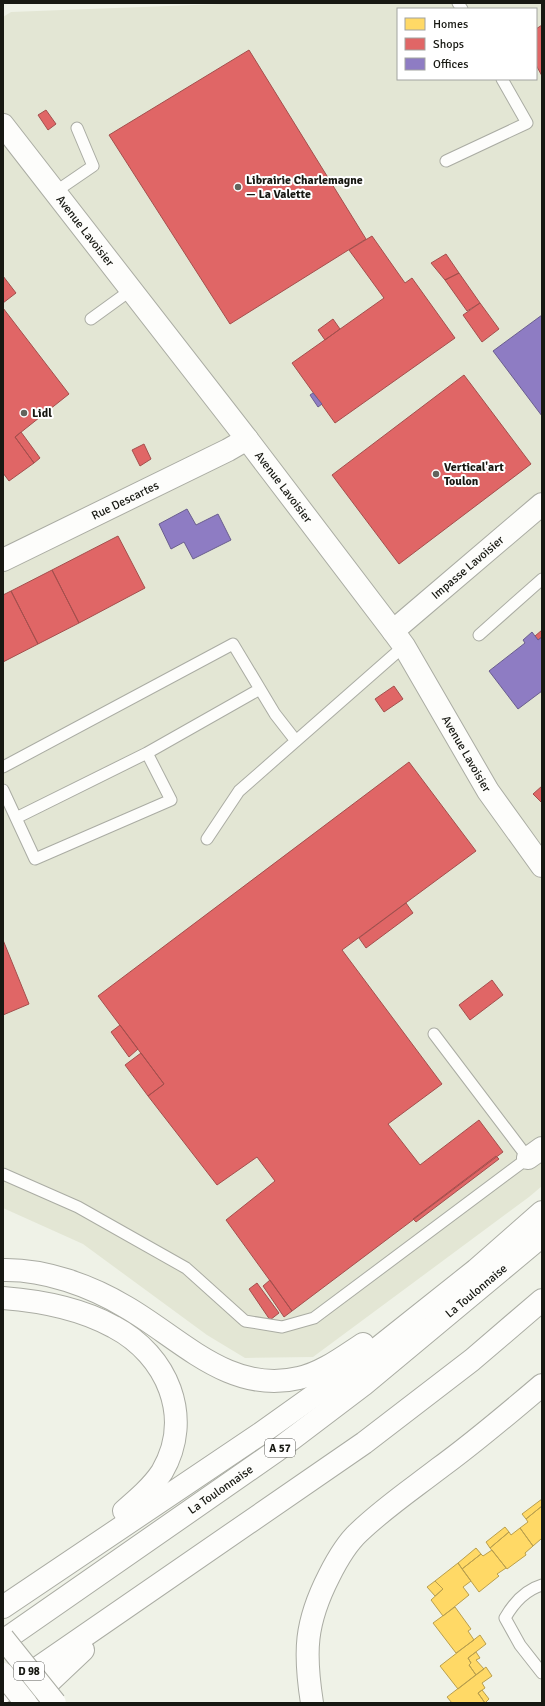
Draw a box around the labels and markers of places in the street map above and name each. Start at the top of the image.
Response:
place label: Librairie Charlemagne — La Valette [246,173,363,202]
marker: Librairie Charlemagne — La Valette [233,182,243,192]
place label: Lidl [32,406,52,421]
marker: Lidl [19,408,29,418]
place label: Vertical'art Toulon [444,460,504,489]
marker: Vertical'art Toulon [431,469,441,479]

